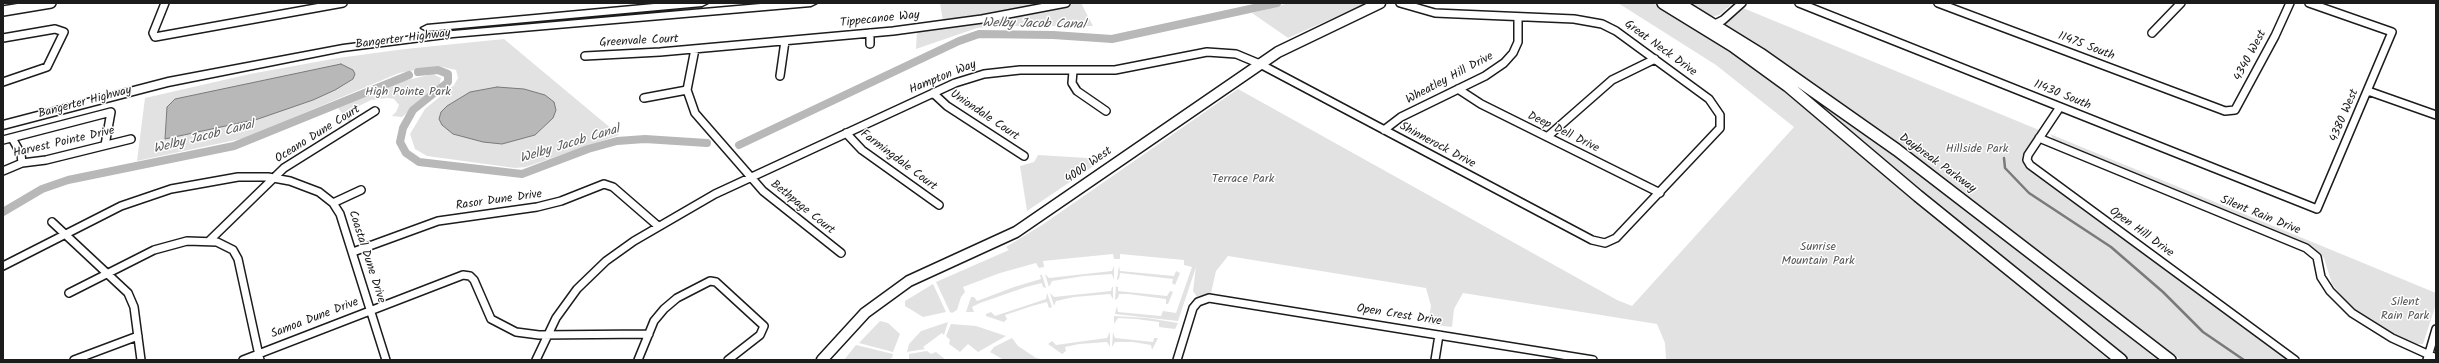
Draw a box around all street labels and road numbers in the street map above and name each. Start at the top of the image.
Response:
street label: Tippecanoe Way [840,9,920,31]
street label: Great Neck Drive [1621,18,1699,80]
street label: Bangerter Highway [355,27,451,53]
street label: 4340 West [2232,28,2270,84]
street label: 11475 South [2056,30,2116,64]
street label: Greenvale Court [599,33,679,51]
street label: Wheatley Hill Drive [1404,50,1496,108]
street label: Hampton Way [907,58,979,98]
street label: 11430 South [2031,78,2093,114]
street label: Bangerter Highway [37,84,133,122]
street label: 4380 West [2327,87,2363,145]
street label: Uniondale Court [947,88,1021,144]
street label: Oceano Dune Court [273,103,363,167]
street label: Deep Dell Drive [1525,109,1601,157]
street label: Shinnerock Drive [1397,120,1477,172]
street label: Harvest Pointe Drive [12,124,116,162]
street label: Farmingdale Court [857,128,939,194]
street label: Daybreak Parkway [1896,131,1978,197]
street label: 4000 West [1063,145,1115,187]
street label: Bethpage Court [767,178,837,238]
street label: Rasor Dune Drive [455,188,543,214]
street label: Silent Rain Drive [2218,193,2302,239]
street label: Open Hill Drive [2106,205,2176,261]
street label: Coastal Dune Drive [344,209,388,305]
street label: Samoa Dune Drive [269,296,361,342]
street label: Open Crest Drive [1355,302,1443,330]

